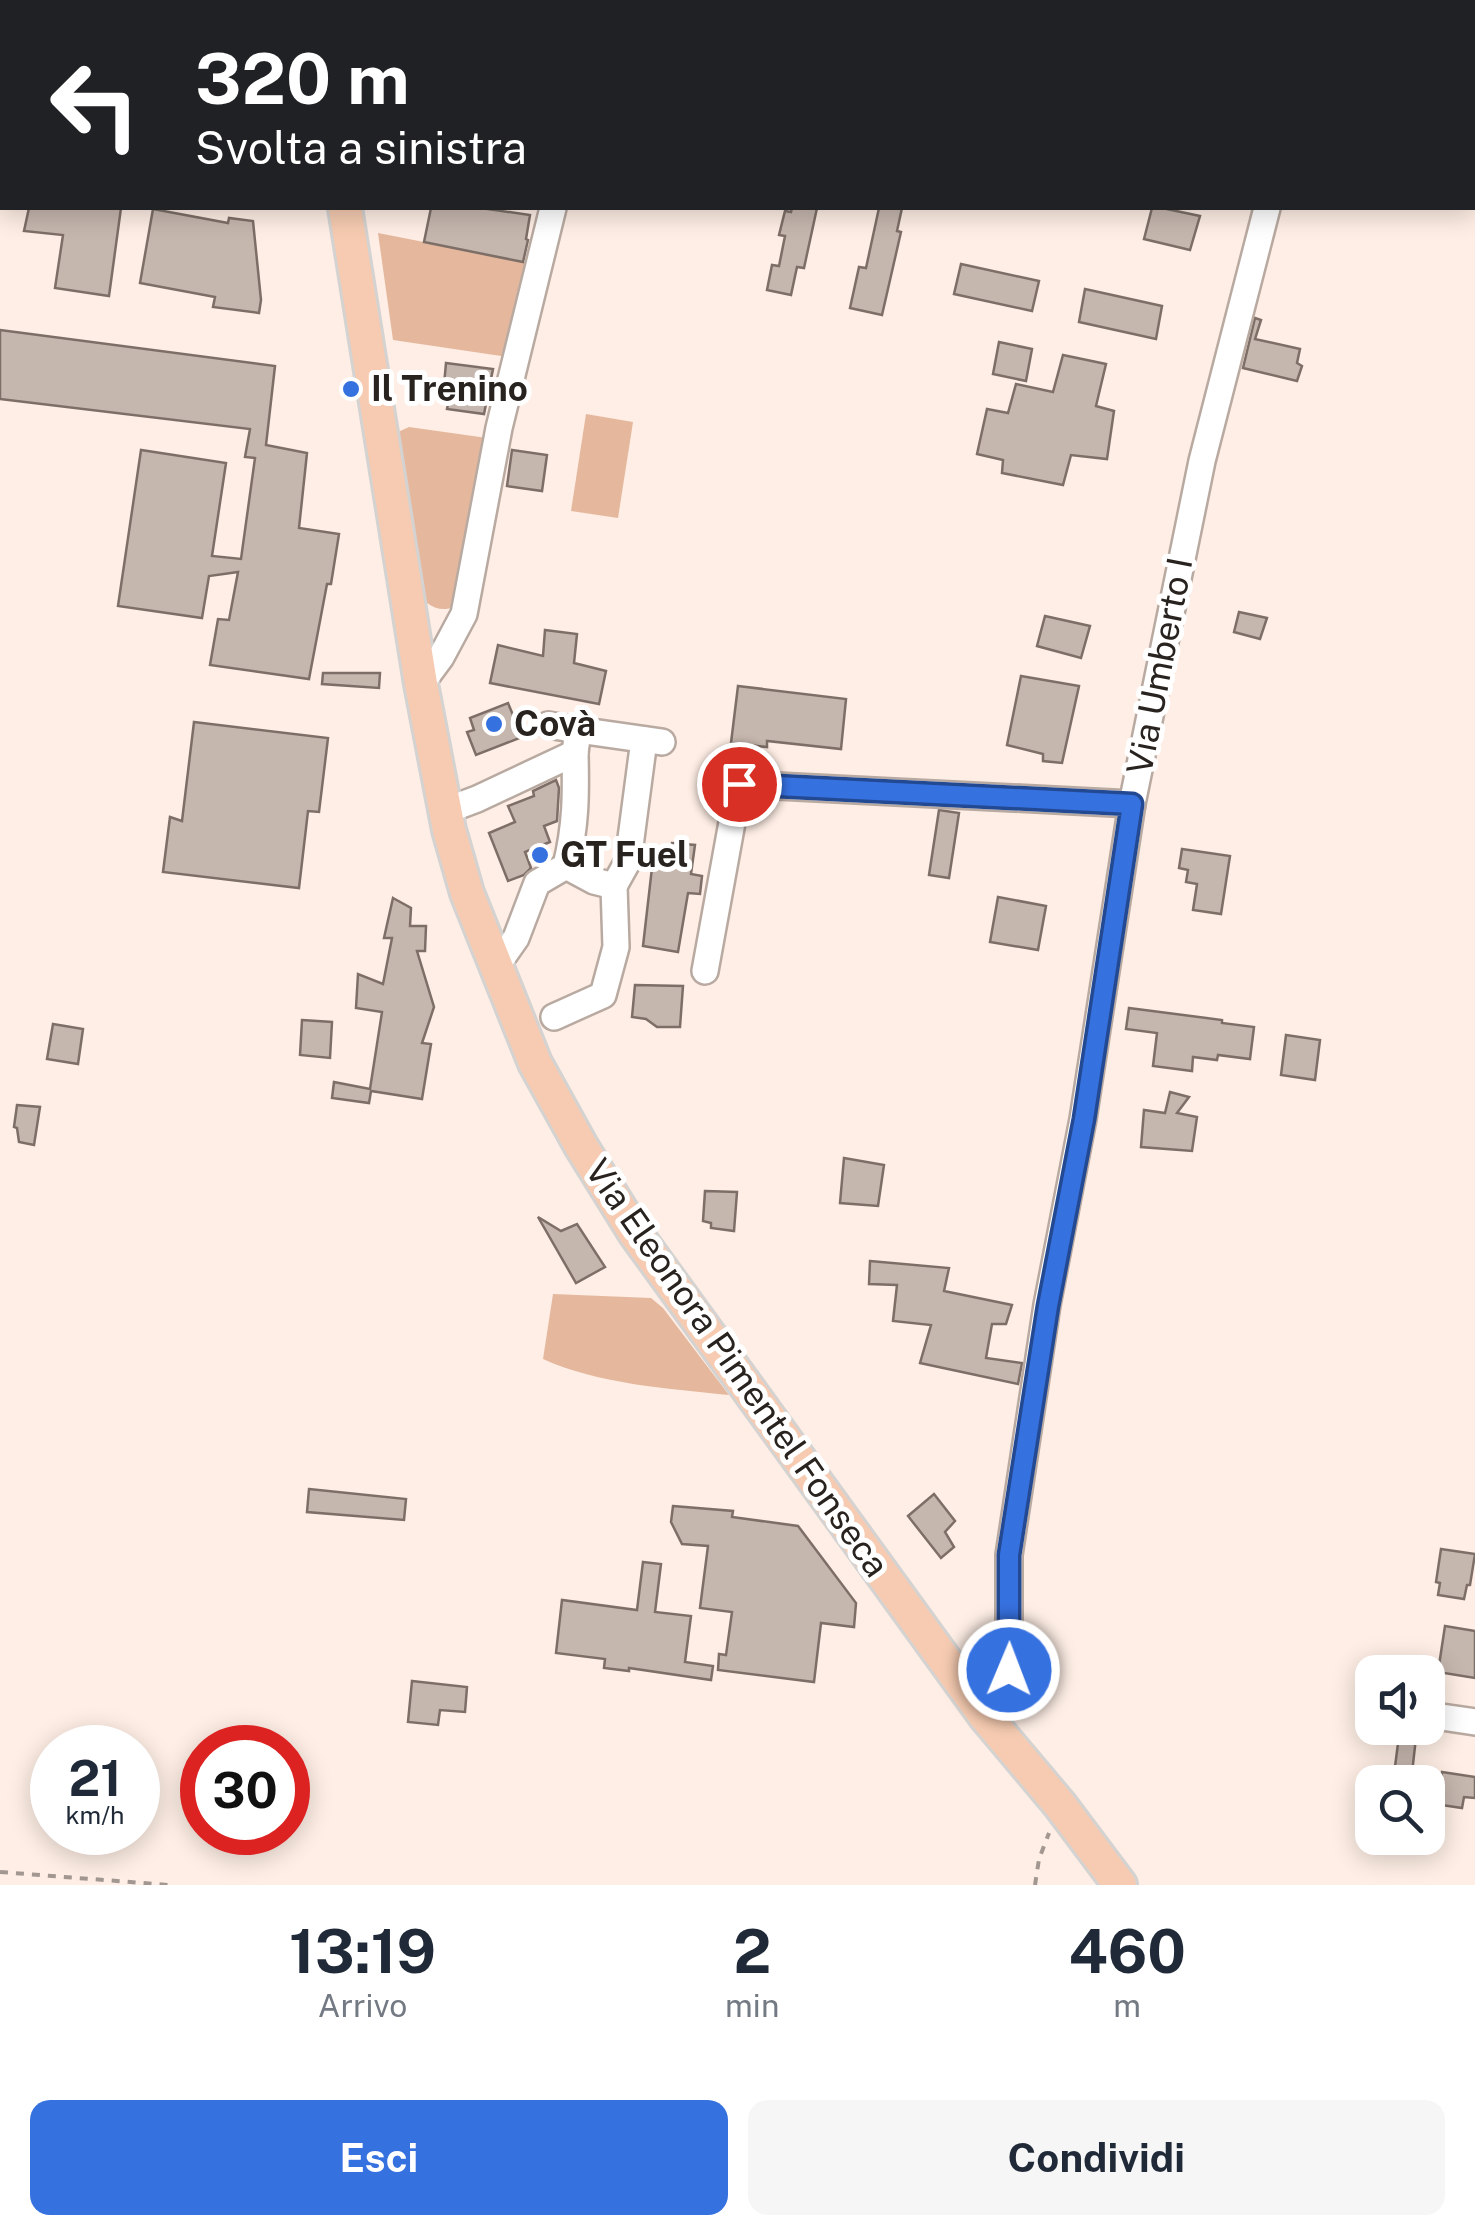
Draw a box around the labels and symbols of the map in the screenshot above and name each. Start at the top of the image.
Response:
place label: Il Trenino [371,368,528,409]
marker: Il Trenino [340,378,362,400]
street label: Via Umberto I [1118,554,1201,778]
place label: Covà [514,703,596,744]
marker: Covà [483,713,505,735]
pin [697,742,782,827]
place label: GT Fuel [560,834,689,875]
marker: GT Fuel [529,844,551,866]
street label: Via Eleonora Pimentel Fonseca [577,1151,898,1584]
position arrow [957,1618,1061,1722]
speed limit sign: 30 [180,1725,310,1855]

